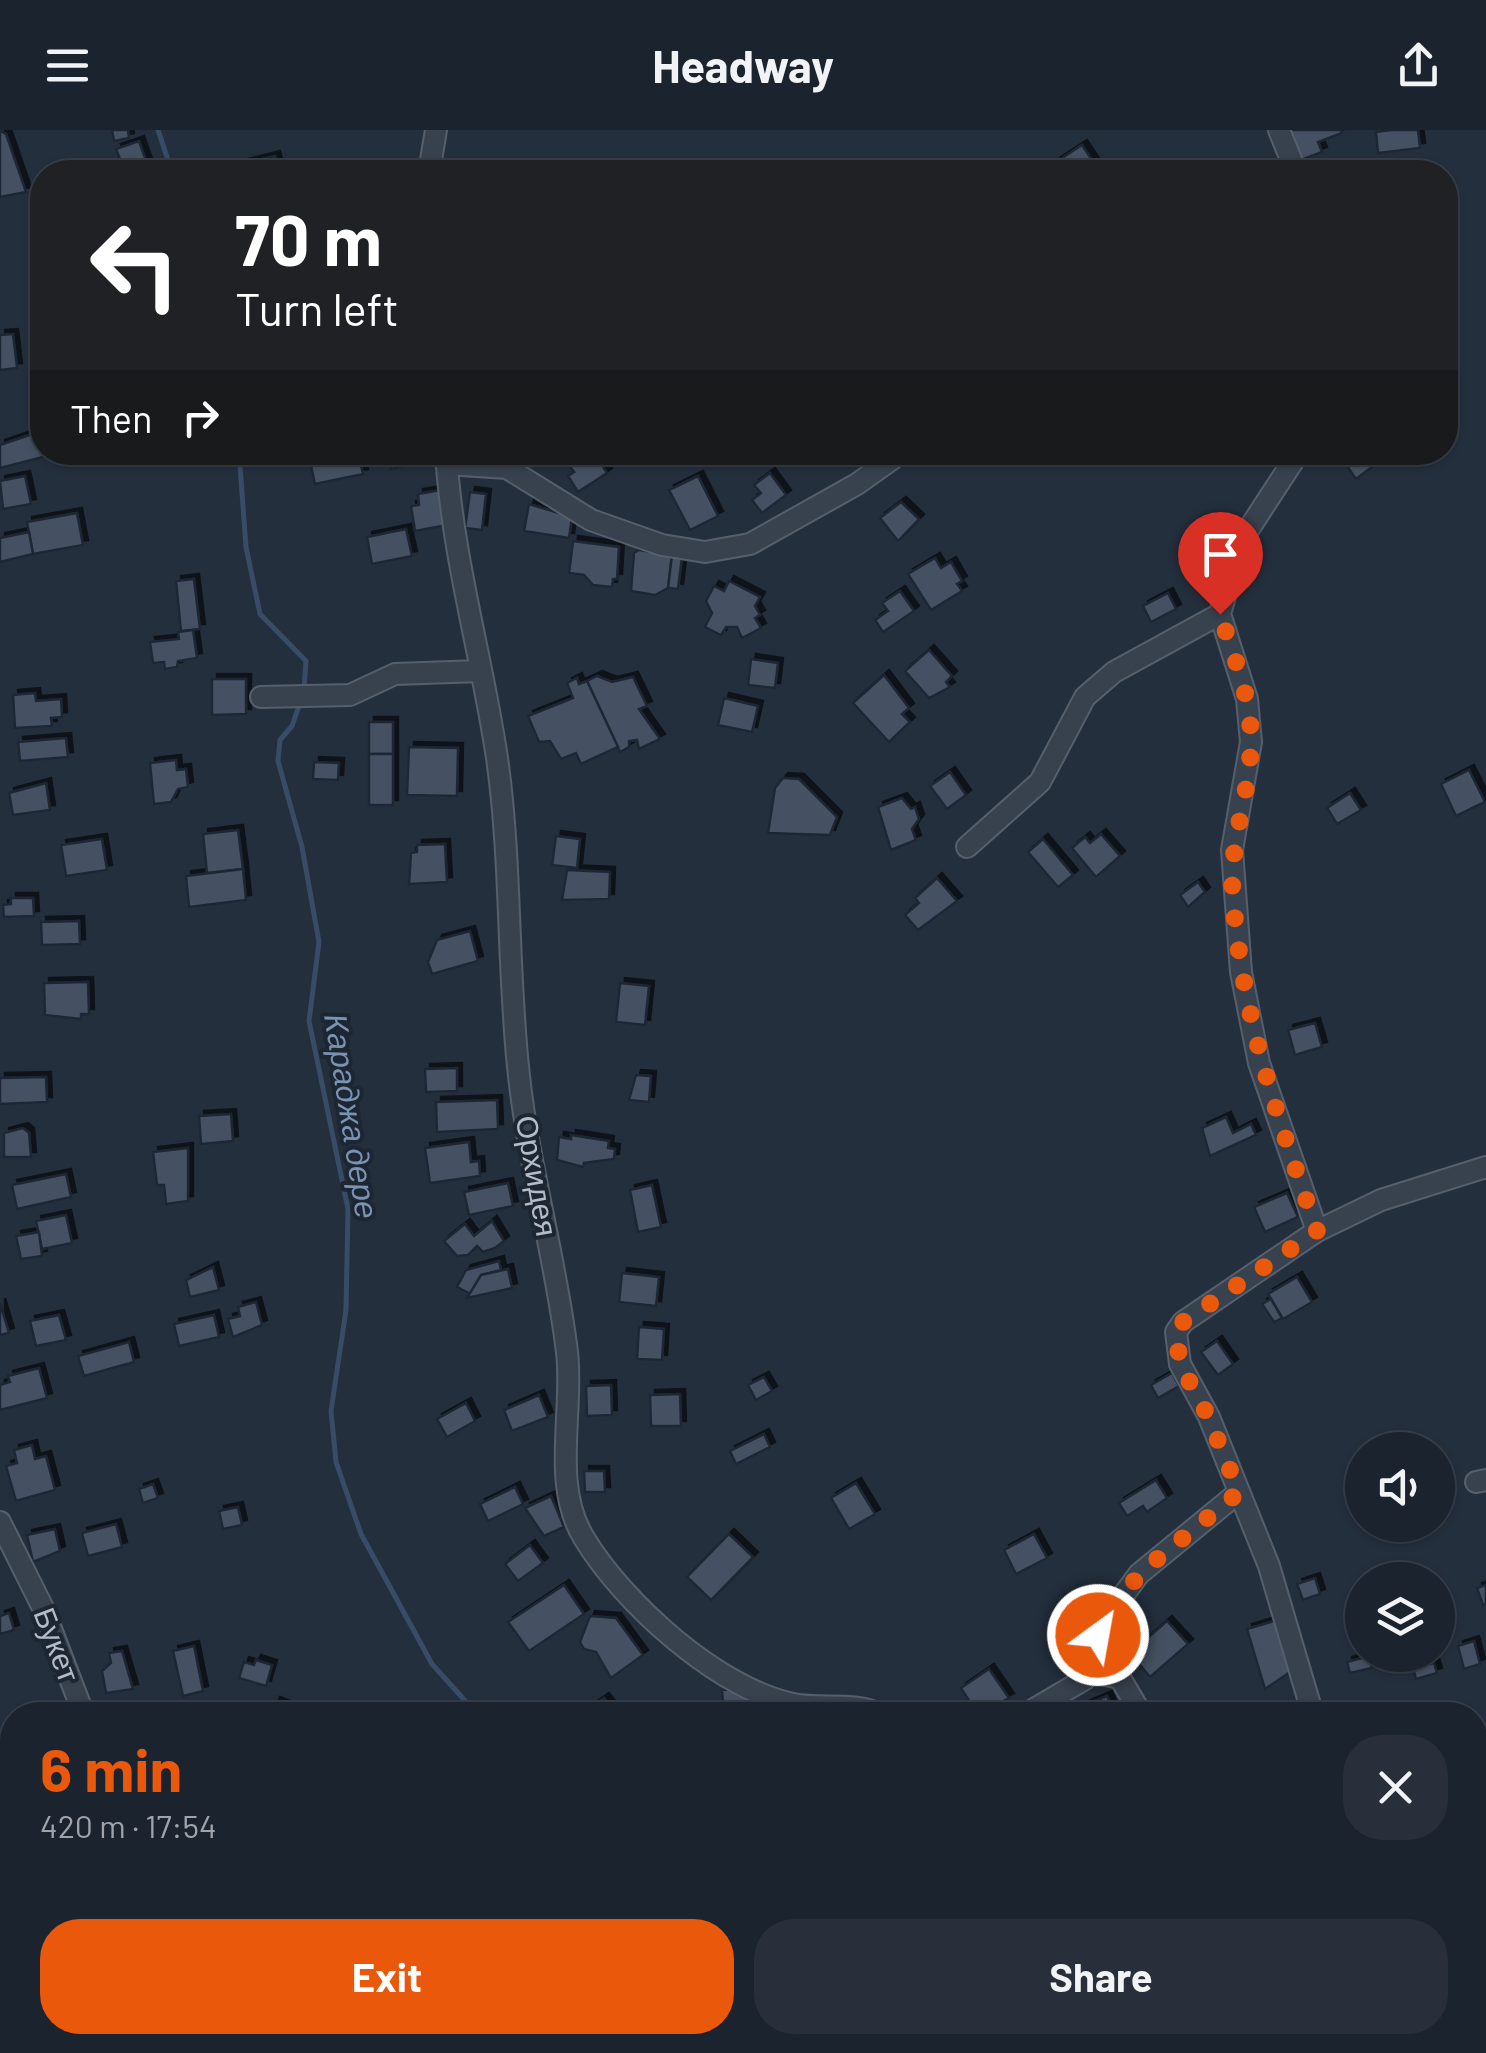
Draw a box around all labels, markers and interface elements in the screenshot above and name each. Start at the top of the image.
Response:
icon: menu [40,38,95,93]
text: Headway [652,38,834,92]
icon: share [1391,38,1446,93]
text: 70 m [235,196,382,280]
icon: left [70,200,200,330]
text: Turn left [235,281,399,335]
icon: right [173,390,228,445]
text: Then [70,395,153,441]
pin [1178,512,1263,615]
icon: arrive [1193,527,1248,582]
water label: Караджа дере [317,1010,388,1221]
street label: Орхидея [510,1113,566,1239]
map controls [1345,1432,1455,1672]
button: sound [1345,1432,1455,1542]
button: layers [1345,1562,1455,1672]
position arrow [1046,1583,1150,1687]
street label: Букет [27,1602,89,1687]
text: 6 min [40,1732,182,1804]
button: close [1343,1735,1448,1840]
text: 420 m · 17:54 [40,1806,217,1844]
button: Exit [40,1919,734,2034]
button: Share [754,1919,1448,2034]

